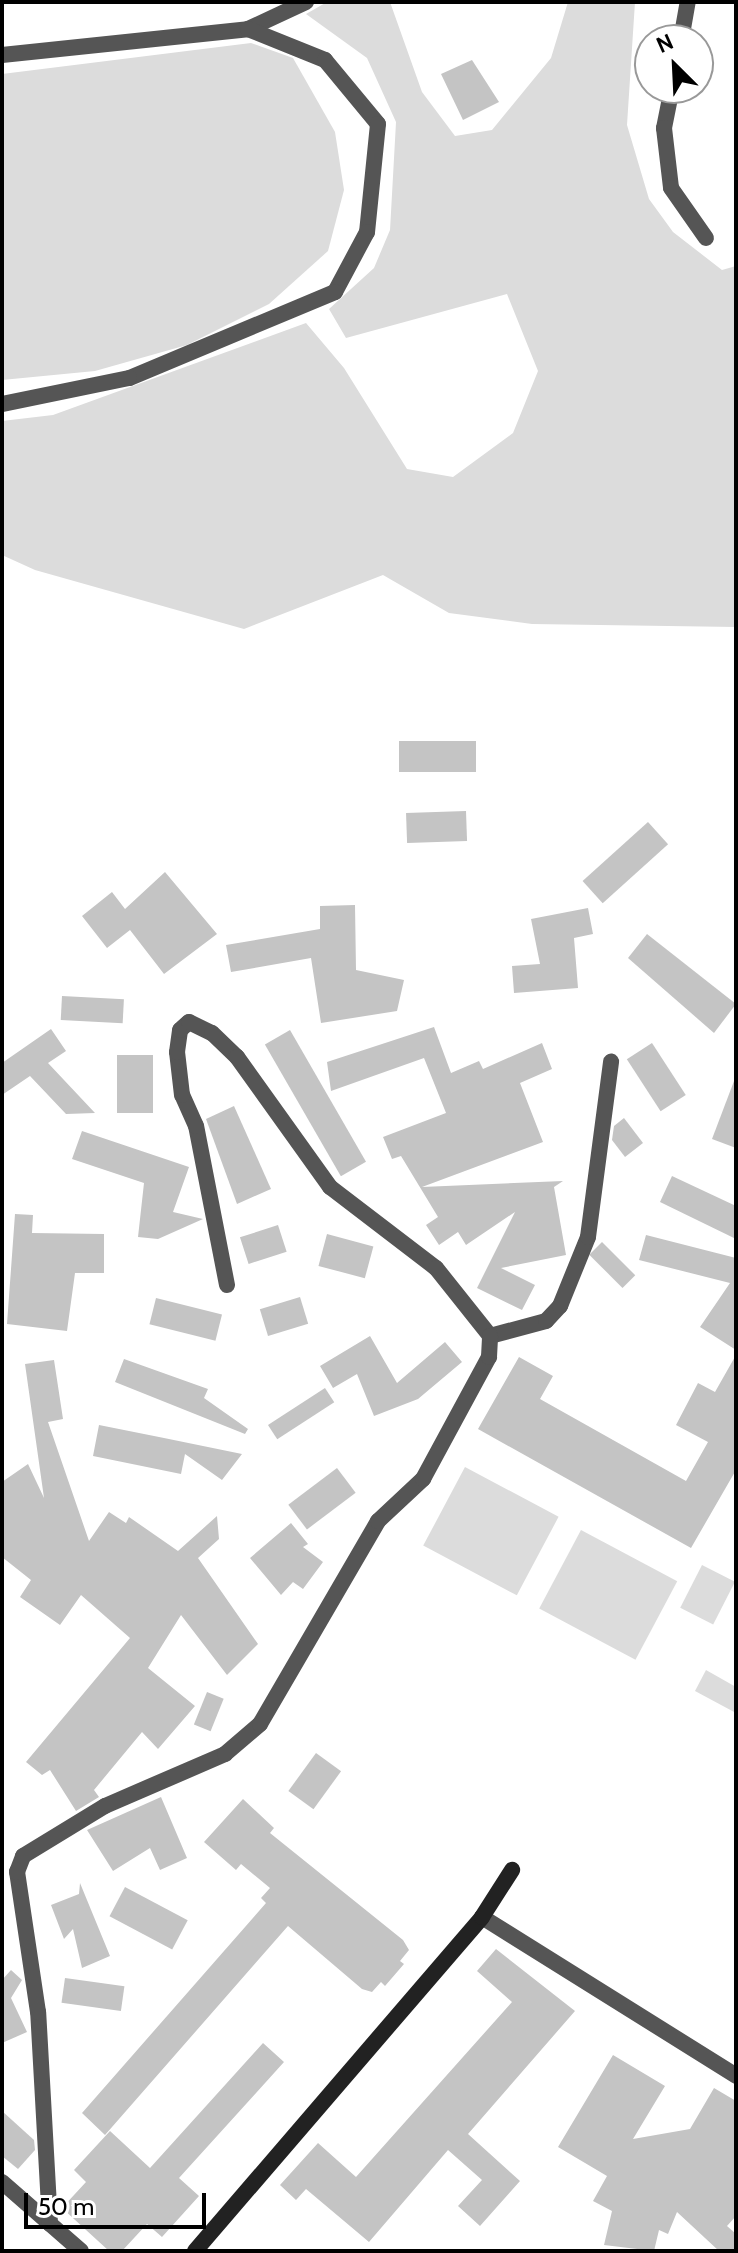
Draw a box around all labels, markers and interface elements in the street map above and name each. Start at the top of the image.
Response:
north arrow [634,24,714,104]
text: N [652,28,677,59]
scale bar [28,2177,210,2227]
text: 50 m [38,2192,94,2221]

